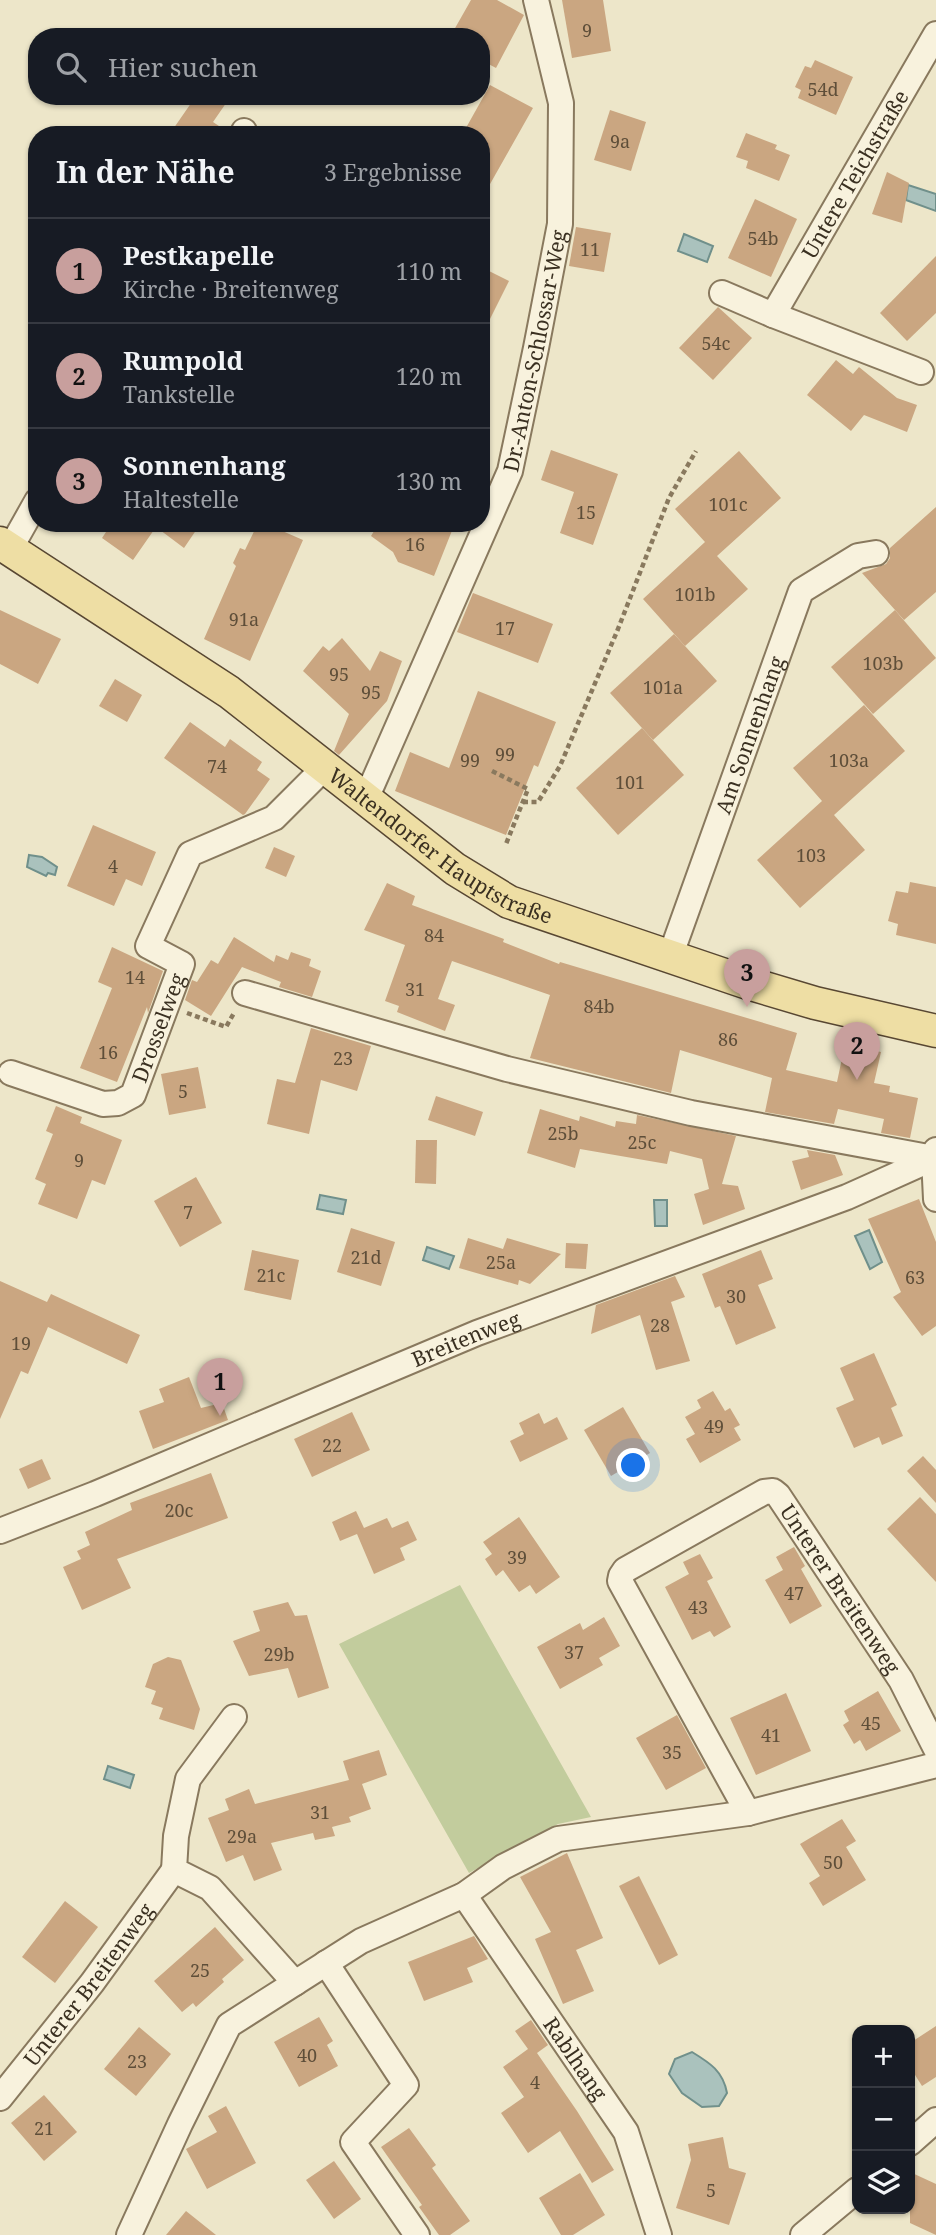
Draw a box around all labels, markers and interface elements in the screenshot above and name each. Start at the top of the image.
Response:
house number: 9 [582,18,592,42]
search box [28,28,490,105]
icon: search [52,48,90,86]
text: Hier suchen [108,49,258,85]
house number: 54d [807,77,839,101]
street label: Untere Teichstraße [795,85,915,263]
house number: 9a [610,129,630,153]
text: In der Nähe [56,151,235,192]
text: 3 Ergebnisse [324,156,462,188]
house number: 54b [747,226,779,250]
street label: Dr.-Anton-Schlossar-Weg [496,227,573,475]
text: Pestkapelle [123,237,274,273]
house number: 11 [580,237,600,261]
text: 1 [73,255,86,287]
text: 110 m [396,255,462,287]
text: Kirche · Breitenweg [123,273,339,305]
house number: 54c [702,331,731,355]
text: Rumpold [123,342,243,378]
text: 2 [73,360,86,392]
text: 120 m [396,360,462,392]
text: Tankstelle [123,378,235,410]
text: Sonnenhang [123,447,286,483]
text: 3 [73,465,86,497]
text: 130 m [396,465,462,497]
text: Haltestelle [123,483,239,515]
house number: 101c [708,492,748,516]
house number: 15 [576,500,596,524]
house number: 16 [405,532,425,556]
house number: 101b [674,582,716,606]
house number: 91a [229,607,259,631]
house number: 17 [495,616,515,640]
street label: Am Sonnenhang [708,651,791,817]
house number: 103b [862,651,904,675]
house number: 95 [329,662,349,686]
house number: 101a [643,675,683,699]
house number: 95 [361,680,381,704]
house number: 99 [495,742,515,766]
house number: 99 [460,748,480,772]
house number: 103a [829,748,869,772]
house number: 74 [207,754,227,778]
street label: Waltendorfer Hauptstraße [323,761,556,930]
house number: 101 [615,770,645,794]
house number: 103 [796,843,826,867]
house number: 4 [108,854,118,878]
house number: 84 [424,923,444,947]
pin: 3 [724,949,770,1007]
house number: 14 [125,965,145,989]
street label: Drosselweg [125,968,192,1086]
house number: 31 [405,977,425,1001]
house number: 84b [583,994,615,1018]
pin: 2 [834,1022,880,1080]
house number: 86 [718,1027,738,1051]
house number: 16 [98,1040,118,1064]
house number: 23 [333,1046,353,1070]
house number: 5 [178,1079,188,1103]
house number: 25b [547,1121,579,1145]
house number: 25c [628,1130,657,1154]
house number: 9 [74,1148,84,1172]
house number: 7 [183,1200,193,1224]
house number: 21d [350,1245,382,1269]
house number: 25a [486,1250,516,1274]
house number: 21c [257,1263,286,1287]
house number: 63 [905,1265,925,1289]
house number: 30 [726,1284,746,1308]
street label: Breitenweg [407,1304,524,1373]
house number: 28 [650,1313,670,1337]
house number: 19 [11,1331,31,1355]
pin: 1 [197,1358,243,1416]
house number: 49 [704,1414,724,1438]
house number: 22 [322,1433,342,1457]
your location [616,1448,650,1482]
house number: 20c [165,1498,194,1522]
street label: Unterer Breitenweg [774,1499,907,1680]
house number: 39 [507,1545,527,1569]
house number: 47 [784,1581,804,1605]
house number: 43 [688,1595,708,1619]
house number: 37 [564,1640,584,1664]
house number: 29b [263,1642,295,1666]
house number: 45 [861,1711,881,1735]
house number: 41 [761,1723,781,1747]
house number: 35 [662,1740,682,1764]
house number: 31 [310,1800,330,1824]
house number: 29a [227,1824,257,1848]
house number: 50 [823,1850,843,1874]
street label: Unterer Breitenweg [17,1897,160,2072]
house number: 25 [190,1958,210,1982]
street label: Rablhang [537,2011,615,2106]
map controls [852,2025,915,2214]
button: + [852,2025,915,2088]
house number: 40 [297,2043,317,2067]
house number: 23 [127,2049,147,2073]
house number: 4 [530,2070,540,2094]
button: − [852,2088,915,2151]
house number: 21 [34,2116,54,2140]
button: layers [852,2151,915,2214]
house number: 5 [706,2178,716,2202]

